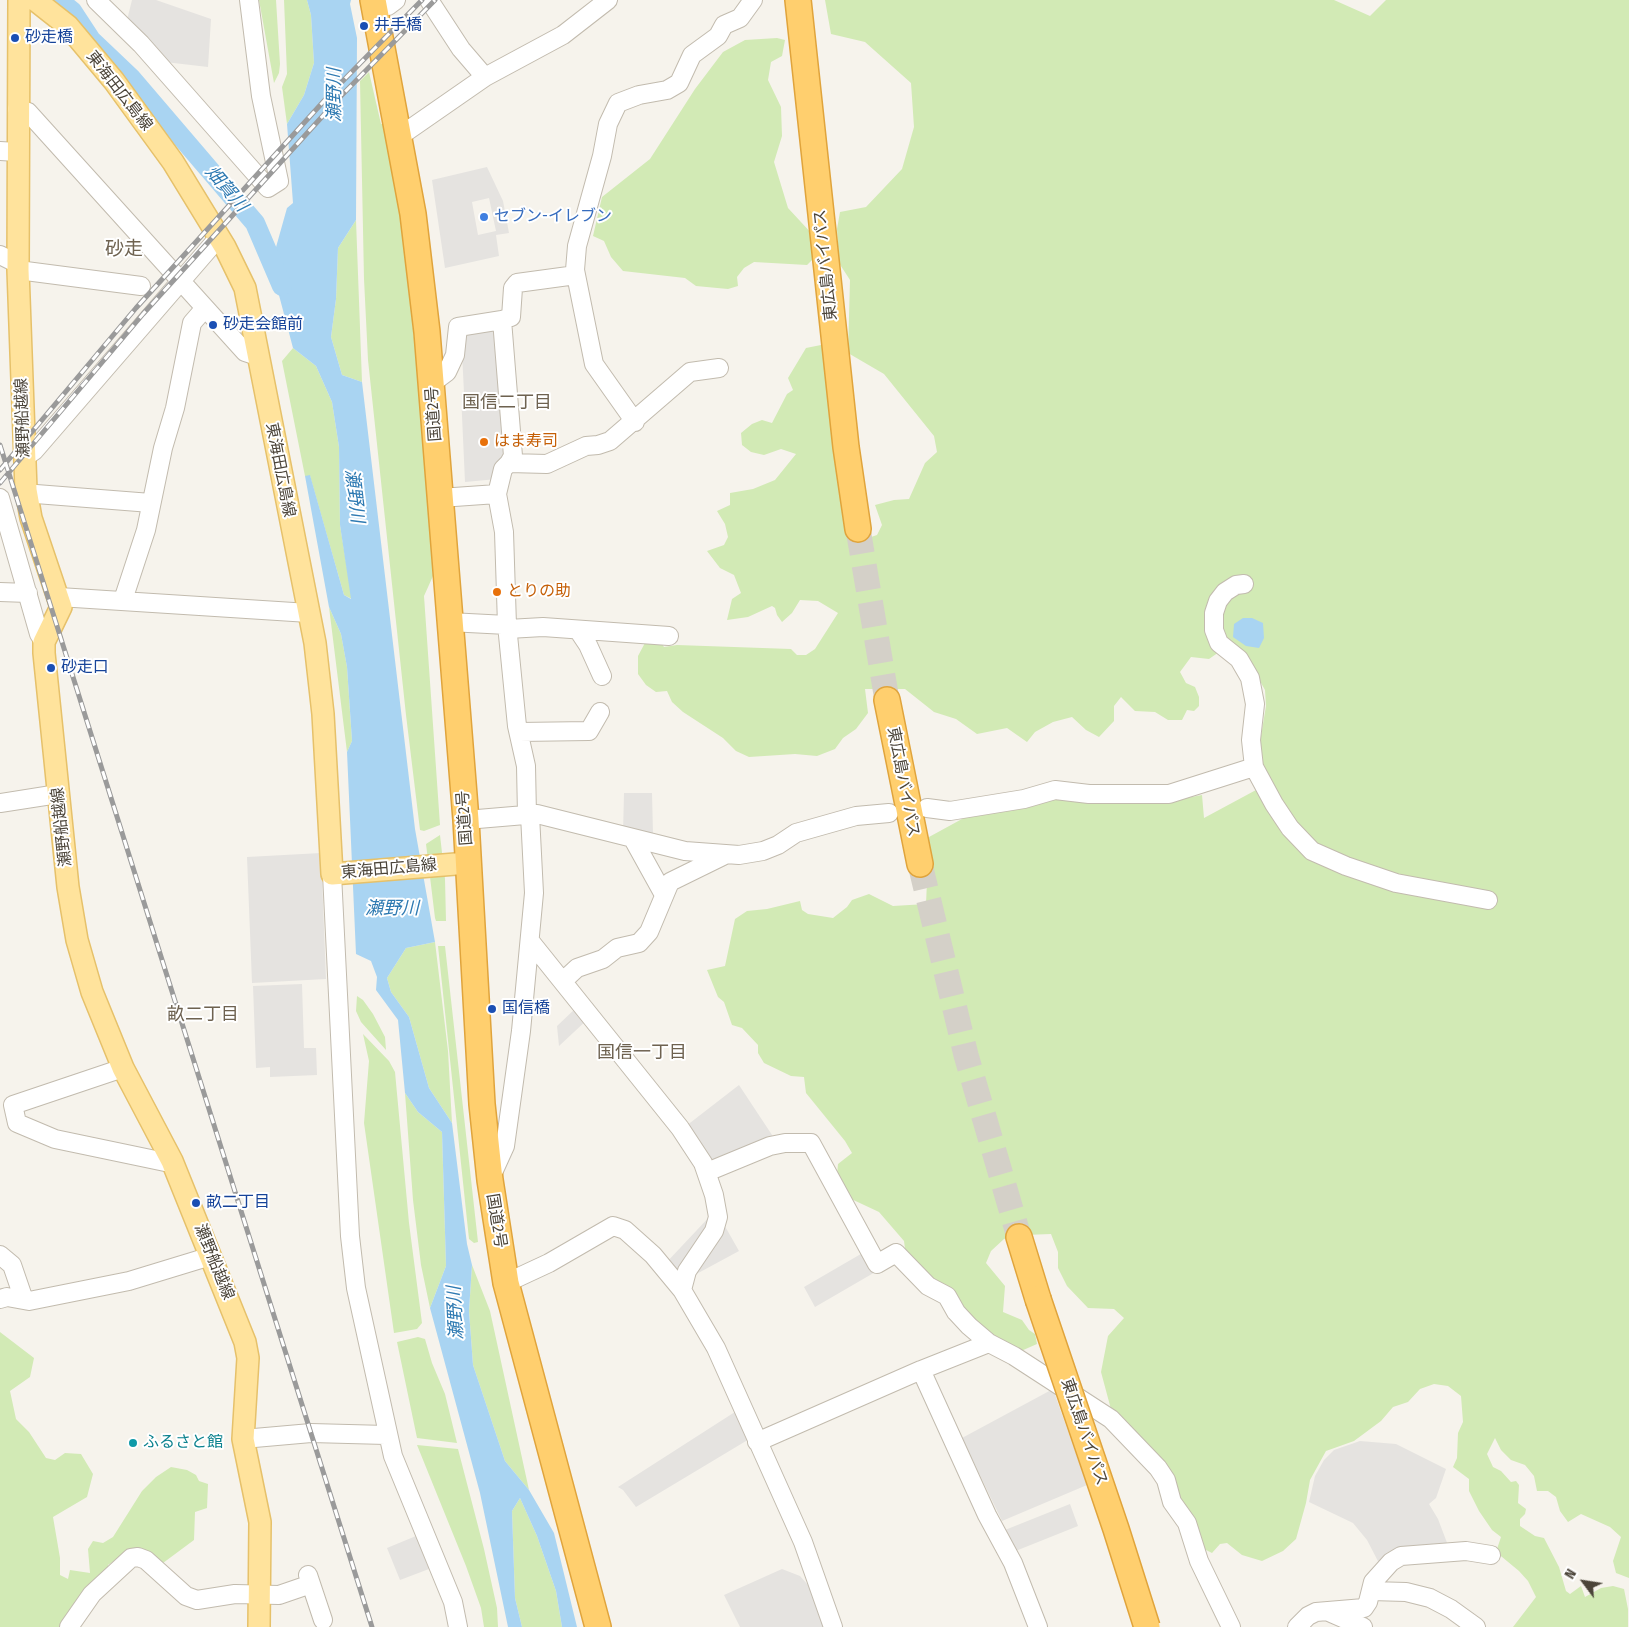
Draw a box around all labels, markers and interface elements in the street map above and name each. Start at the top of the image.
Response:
place label: 井手橋 [374,16,422,36]
marker: 井手橋 [358,20,370,32]
place label: 砂走橋 [25,28,73,48]
marker: 砂走橋 [9,32,21,44]
street label: 東海田広島線 [82,47,156,135]
water label: 瀬野川 [324,68,346,122]
water label: 畑賀川 [200,162,252,216]
place label: セブン-イレブン [494,207,612,227]
street label: 東広島バイパス [811,208,841,322]
marker: セブン-イレブン [478,211,490,223]
district label: 砂走 [105,239,143,261]
place label: 砂走会館前 [223,315,303,335]
marker: 砂走会館前 [207,319,219,331]
street label: 瀬野船越線 [12,378,34,458]
street label: 国道2号 [423,386,445,442]
district label: 国信二丁目 [462,392,552,414]
street label: 東海田広島線 [261,421,299,519]
place label: はま寿司 [494,432,558,452]
marker: はま寿司 [478,436,490,448]
water label: 瀬野川 [340,468,368,524]
place label: とりの助 [507,582,571,602]
marker: とりの助 [491,586,503,598]
place label: 砂走口 [61,658,109,678]
marker: 砂走口 [45,662,57,674]
street label: 東広島バイパス [883,725,923,839]
street label: 瀬野船越線 [48,786,76,868]
street label: 国道2号 [454,790,476,846]
street label: 東海田広島線 [340,855,438,883]
water label: 瀬野川 [365,898,419,920]
place label: 国信橋 [502,999,550,1019]
marker: 国信橋 [486,1003,498,1015]
district label: 畝二丁目 [167,1004,239,1026]
district label: 国信一丁目 [597,1042,687,1064]
street label: 国道2号 [482,1192,510,1250]
place label: 畝二丁目 [206,1193,270,1213]
marker: 畝二丁目 [190,1197,202,1209]
street label: 瀬野船越線 [190,1221,238,1303]
water label: 瀬野川 [444,1285,468,1341]
street label: 東広島バイパス [1057,1376,1111,1488]
place label: ふるさと館 [143,1433,223,1453]
marker: ふるさと館 [127,1437,139,1449]
north arrow [1559,1557,1609,1607]
text: N [1561,1566,1580,1582]

